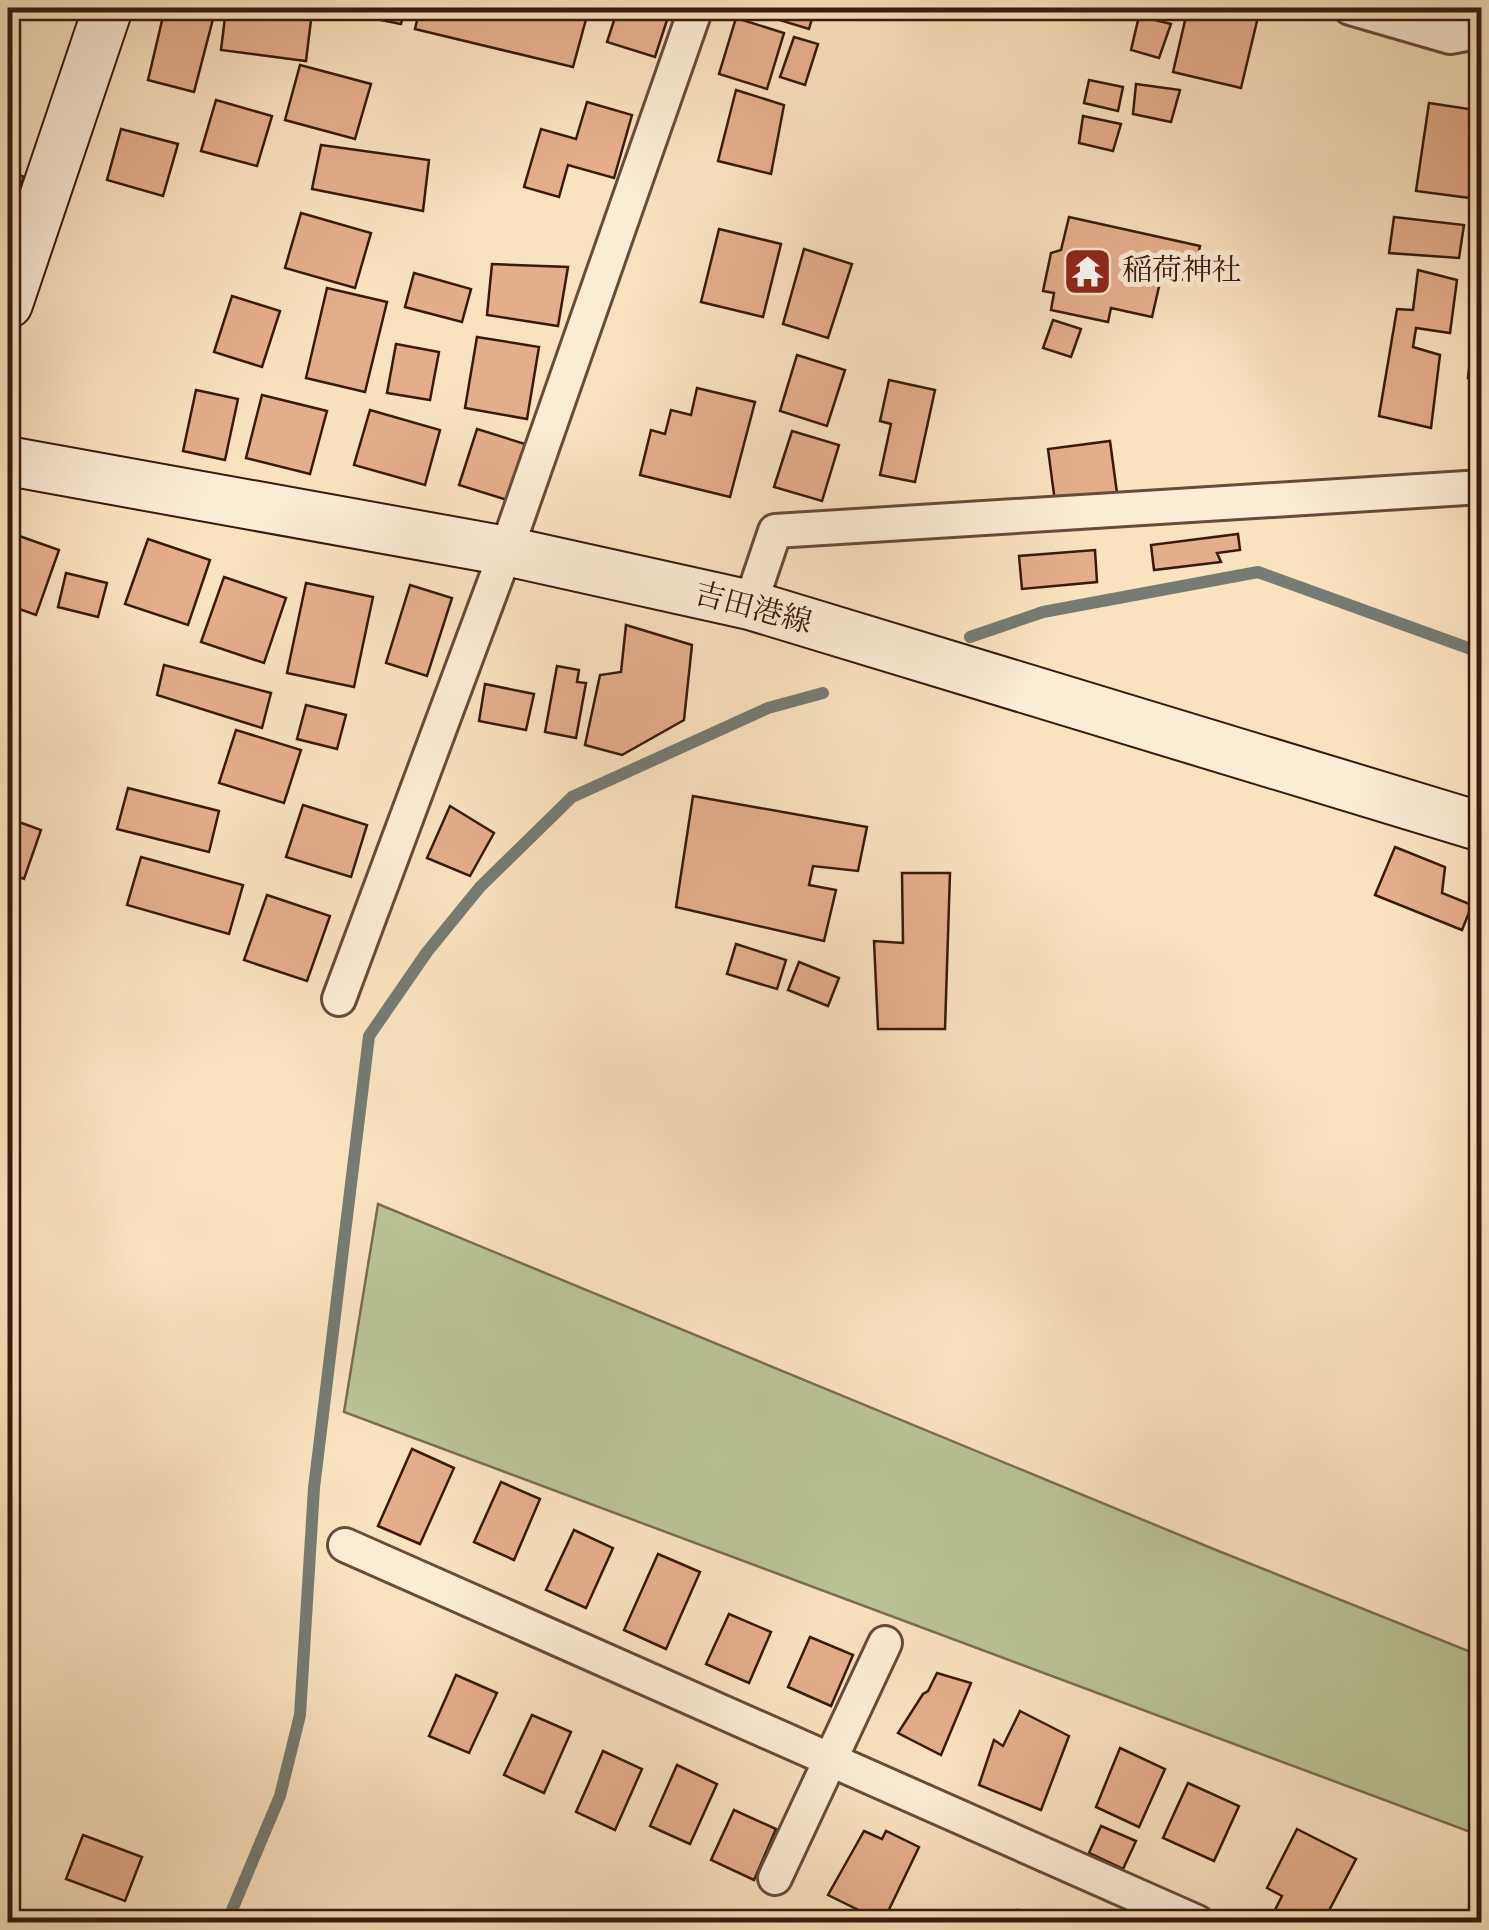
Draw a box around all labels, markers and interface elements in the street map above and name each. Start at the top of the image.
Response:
temple icon: 稲荷神社 [1061,245,1113,297]
place label: 稲荷神社 [1122,253,1242,290]
street label: 吉田港線 [690,576,816,642]

